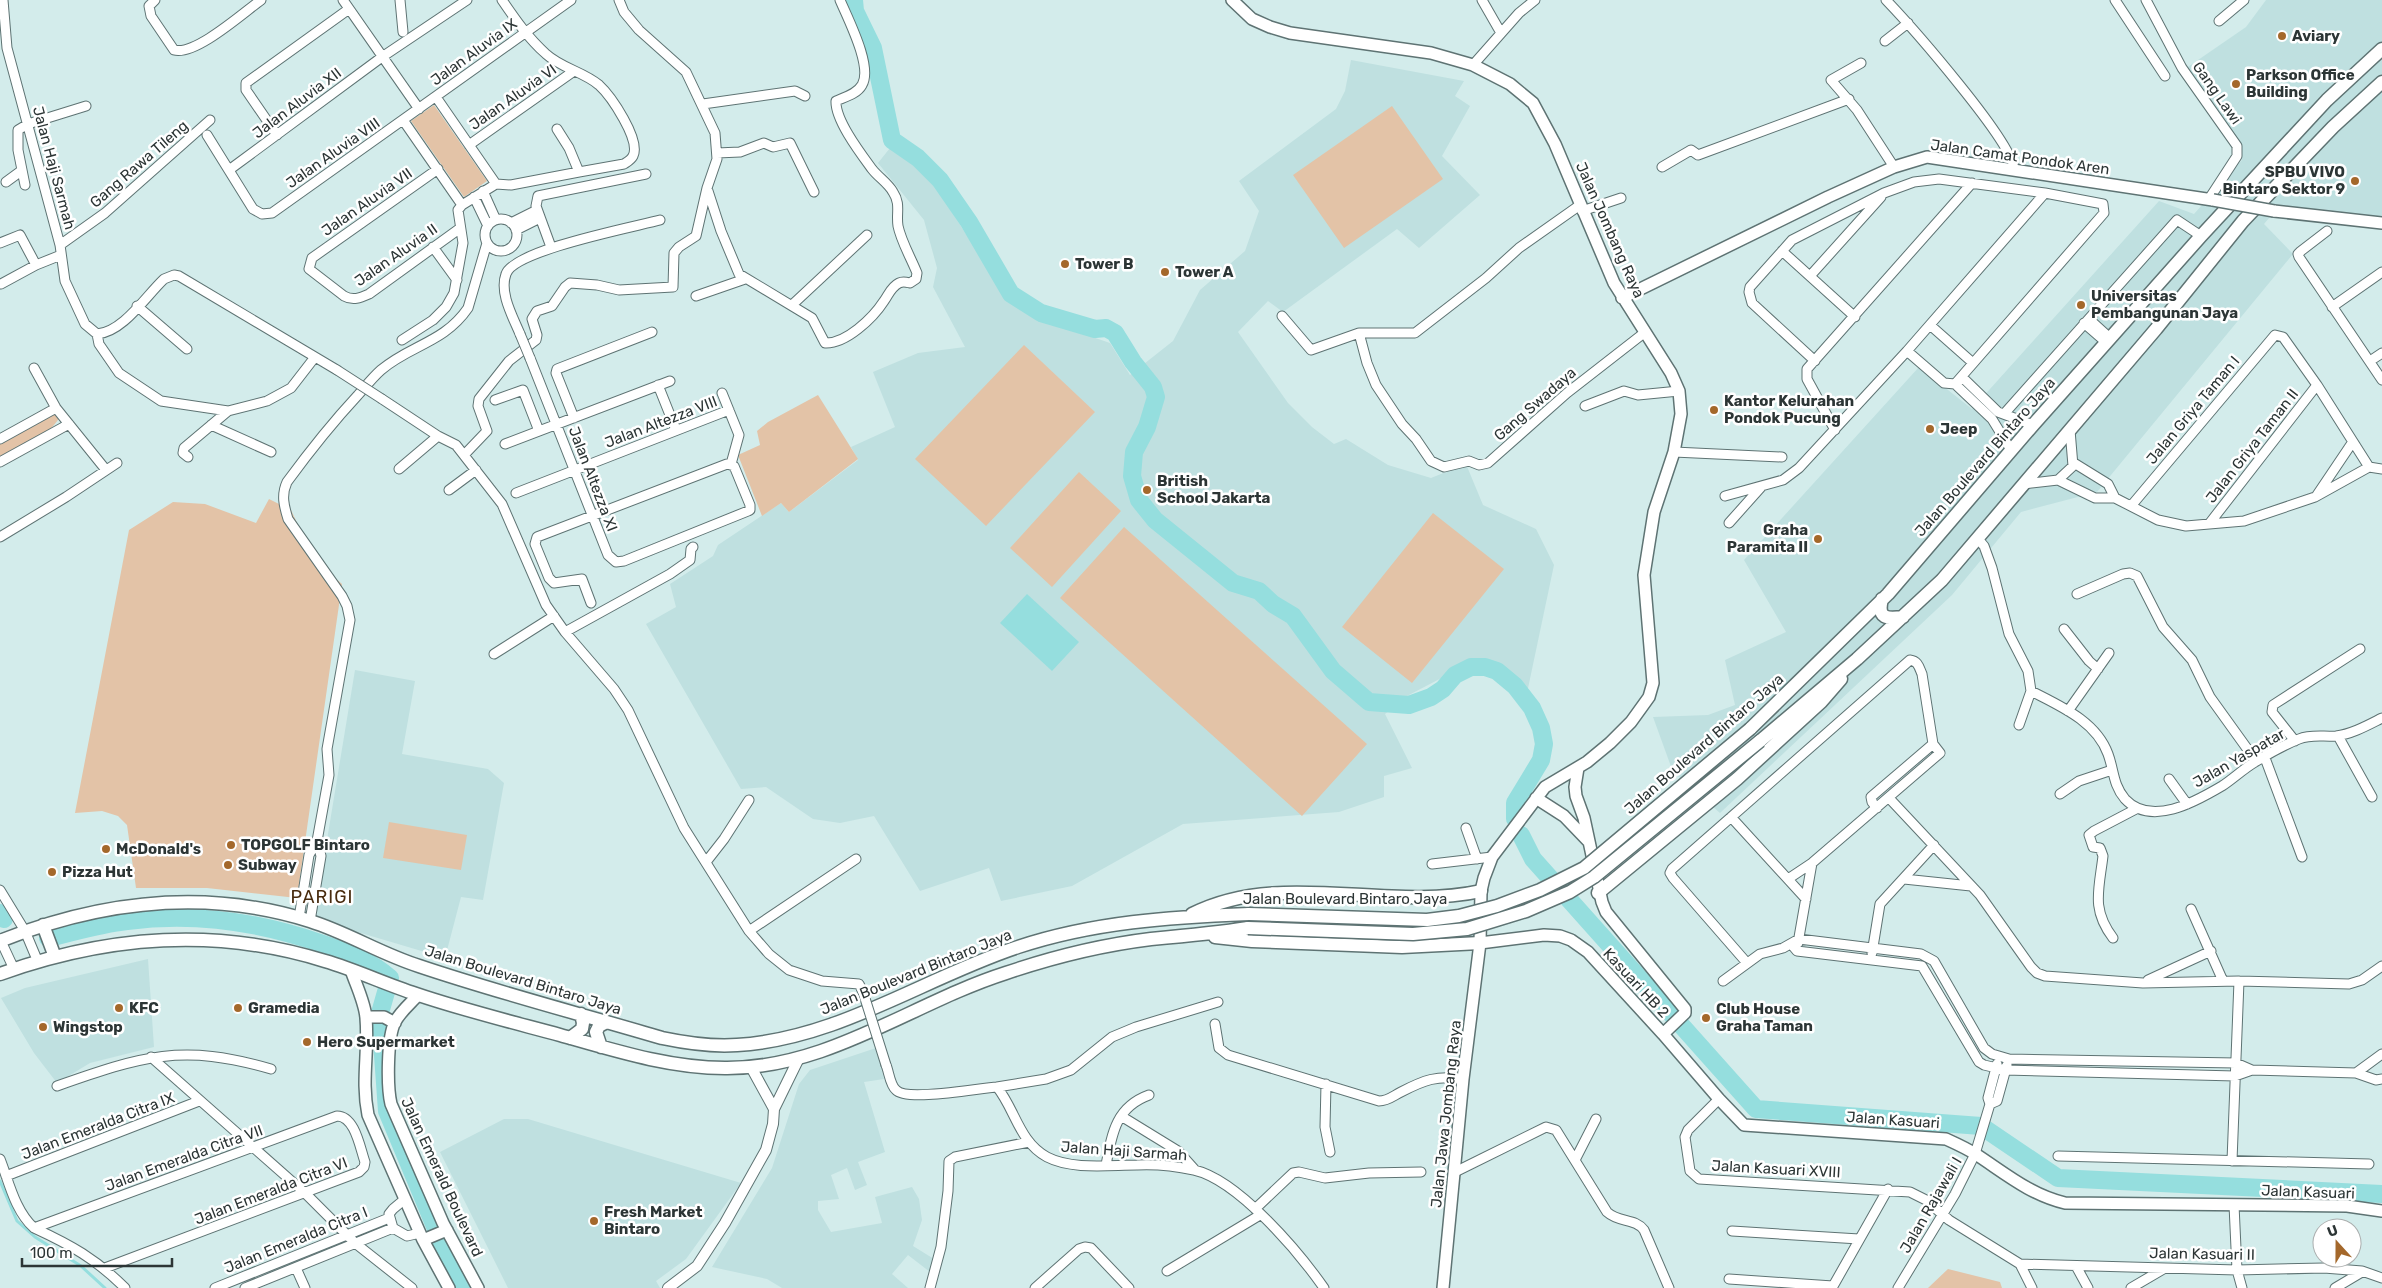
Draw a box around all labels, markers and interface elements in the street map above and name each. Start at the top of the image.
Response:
street label: Jalan Aluvia IX [427,14,521,89]
place label: Aviary [2292,27,2340,45]
marker: Aviary [2276,30,2288,42]
street label: Gang Lawi [2189,58,2245,128]
street label: Jalan Aluvia VI [466,60,560,134]
street label: Jalan Aluvia XII [249,64,345,142]
place label: Parkson Office Building [2246,66,2355,101]
marker: Parkson Office Building [2230,78,2242,90]
street label: Jalan Haji Sarmah [29,104,79,232]
street label: Jalan Aluvia VIII [283,114,383,192]
street label: Gang Rawa Tileng [86,117,192,211]
street label: Jalan Camat Pondok Aren [1929,136,2111,178]
street label: Jalan Jombang Raya [1572,159,1648,301]
place label: SPBU VIVO Bintaro Sektor 9 [2223,163,2345,198]
street label: Jalan Aluvia VII [318,164,416,240]
marker: SPBU VIVO Bintaro Sektor 9 [2349,175,2361,187]
street label: Jalan Aluvia II [351,220,441,290]
place label: Tower B [1075,255,1134,273]
marker: Tower B [1059,258,1071,270]
place label: Tower A [1175,263,1234,281]
marker: Tower A [1159,266,1171,278]
place label: Universitas Pembangunan Jaya [2091,287,2238,322]
marker: Universitas Pembangunan Jaya [2075,299,2087,311]
street label: Jalan Griya Taman I [2143,352,2243,468]
street label: Gang Swadaya [1490,363,1580,445]
street label: Jalan Boulevard Bintaro Jaya [1911,374,2059,540]
street label: Jalan Griya Taman II [2202,385,2302,507]
street label: Jalan Altezza VIII [602,392,720,452]
place label: Kantor Kelurahan Pondok Pucung [1724,392,1854,427]
marker: Kantor Kelurahan Pondok Pucung [1708,404,1720,416]
place label: Jeep [1940,420,1977,438]
marker: Jeep [1924,423,1936,435]
street label: Jalan Altezza XI [565,424,621,534]
place label: British School Jakarta [1157,472,1271,507]
marker: British School Jakarta [1141,484,1153,496]
place label: Graha Paramita II [1727,521,1808,556]
marker: Graha Paramita II [1812,533,1824,545]
street label: Jalan Boulevard Bintaro Jaya [1621,670,1787,818]
street label: Jalan Yaspatar [2190,724,2288,792]
place label: TOPGOLF Bintaro [241,836,370,854]
marker: TOPGOLF Bintaro [225,839,237,851]
place label: McDonald's [116,840,201,858]
marker: McDonald's [100,843,112,855]
place label: Subway [238,856,297,874]
marker: Subway [222,859,234,871]
place label: Pizza Hut [62,863,133,881]
marker: Pizza Hut [46,866,58,878]
district label: PARIGI [291,886,353,908]
street label: Jalan Boulevard Bintaro Jaya [1243,890,1447,908]
street label: Jalan Boulevard Bintaro Jaya [818,925,1014,1019]
street label: Jalan Boulevard Bintaro Jaya [422,941,624,1019]
street label: Kasuari HB 2 [1599,945,1673,1022]
place label: KFC [129,999,159,1017]
place label: Gramedia [248,999,320,1017]
place label: Club House Graha Taman [1716,1000,1813,1035]
marker: KFC [113,1002,125,1014]
marker: Gramedia [232,1002,244,1014]
marker: Club House Graha Taman [1700,1012,1712,1024]
place label: Wingstop [53,1018,123,1036]
street label: Jalan Jawa Jombang Raya [1427,1019,1465,1209]
marker: Wingstop [37,1021,49,1033]
place label: Hero Supermarket [317,1033,455,1051]
marker: Hero Supermarket [301,1036,313,1048]
street label: Jalan Emeralda Citra IX [19,1088,177,1163]
street label: Jalan Emerald Boulevard [397,1095,487,1259]
street label: Jalan Kasuari [1846,1108,1940,1132]
street label: Jalan Emeralda Citra VII [103,1121,265,1195]
street label: Jalan Haji Sarmah [1060,1138,1188,1164]
street label: Jalan Emeralda Citra VI [192,1154,350,1228]
street label: Jalan Rajawali I [1896,1154,1966,1256]
street label: Jalan Kasuari XVIII [1711,1157,1841,1181]
street label: Jalan Kasuari [2261,1181,2355,1203]
street label: Jalan Emeralda Citra I [222,1203,370,1277]
place label: Fresh Market Bintaro [604,1203,702,1238]
marker: Fresh Market Bintaro [588,1215,600,1227]
north arrow [2312,1218,2362,1268]
text: U [2325,1222,2340,1241]
scale bar [22,1236,172,1268]
text: 100 m [30,1244,72,1262]
street label: Jalan Kasuari II [2149,1244,2255,1264]

